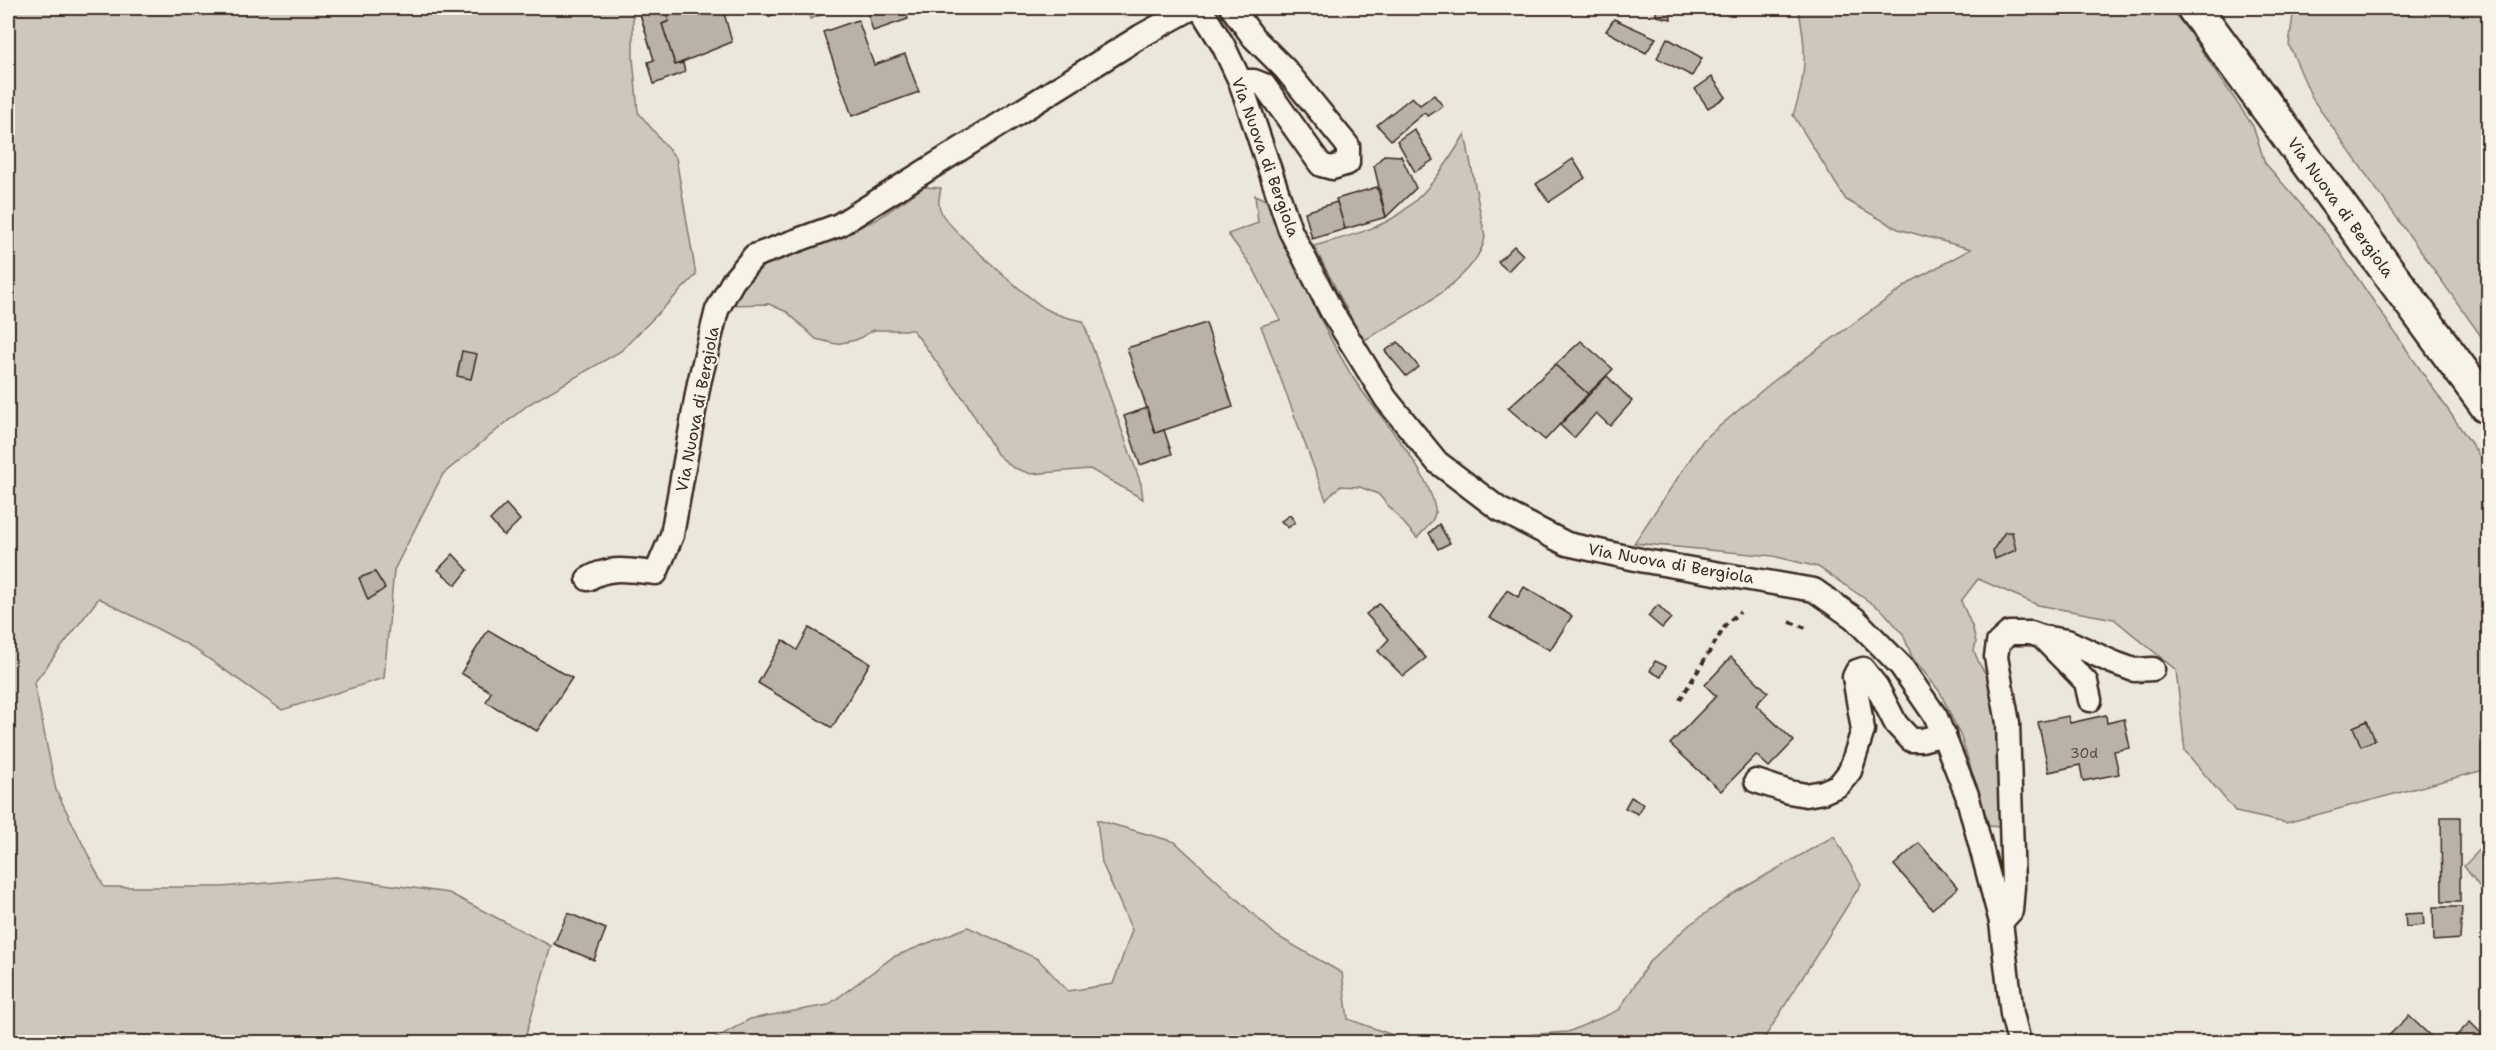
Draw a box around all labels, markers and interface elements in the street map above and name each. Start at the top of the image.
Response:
street label: Via Nuova di Bergiola [1227,75,1304,240]
street label: Via Nuova di Bergiola [2283,133,2399,282]
street label: Via Nuova di Bergiola [671,325,724,494]
street label: Via Nuova di Bergiola [1586,539,1756,588]
house number: 30d [2070,744,2098,762]

